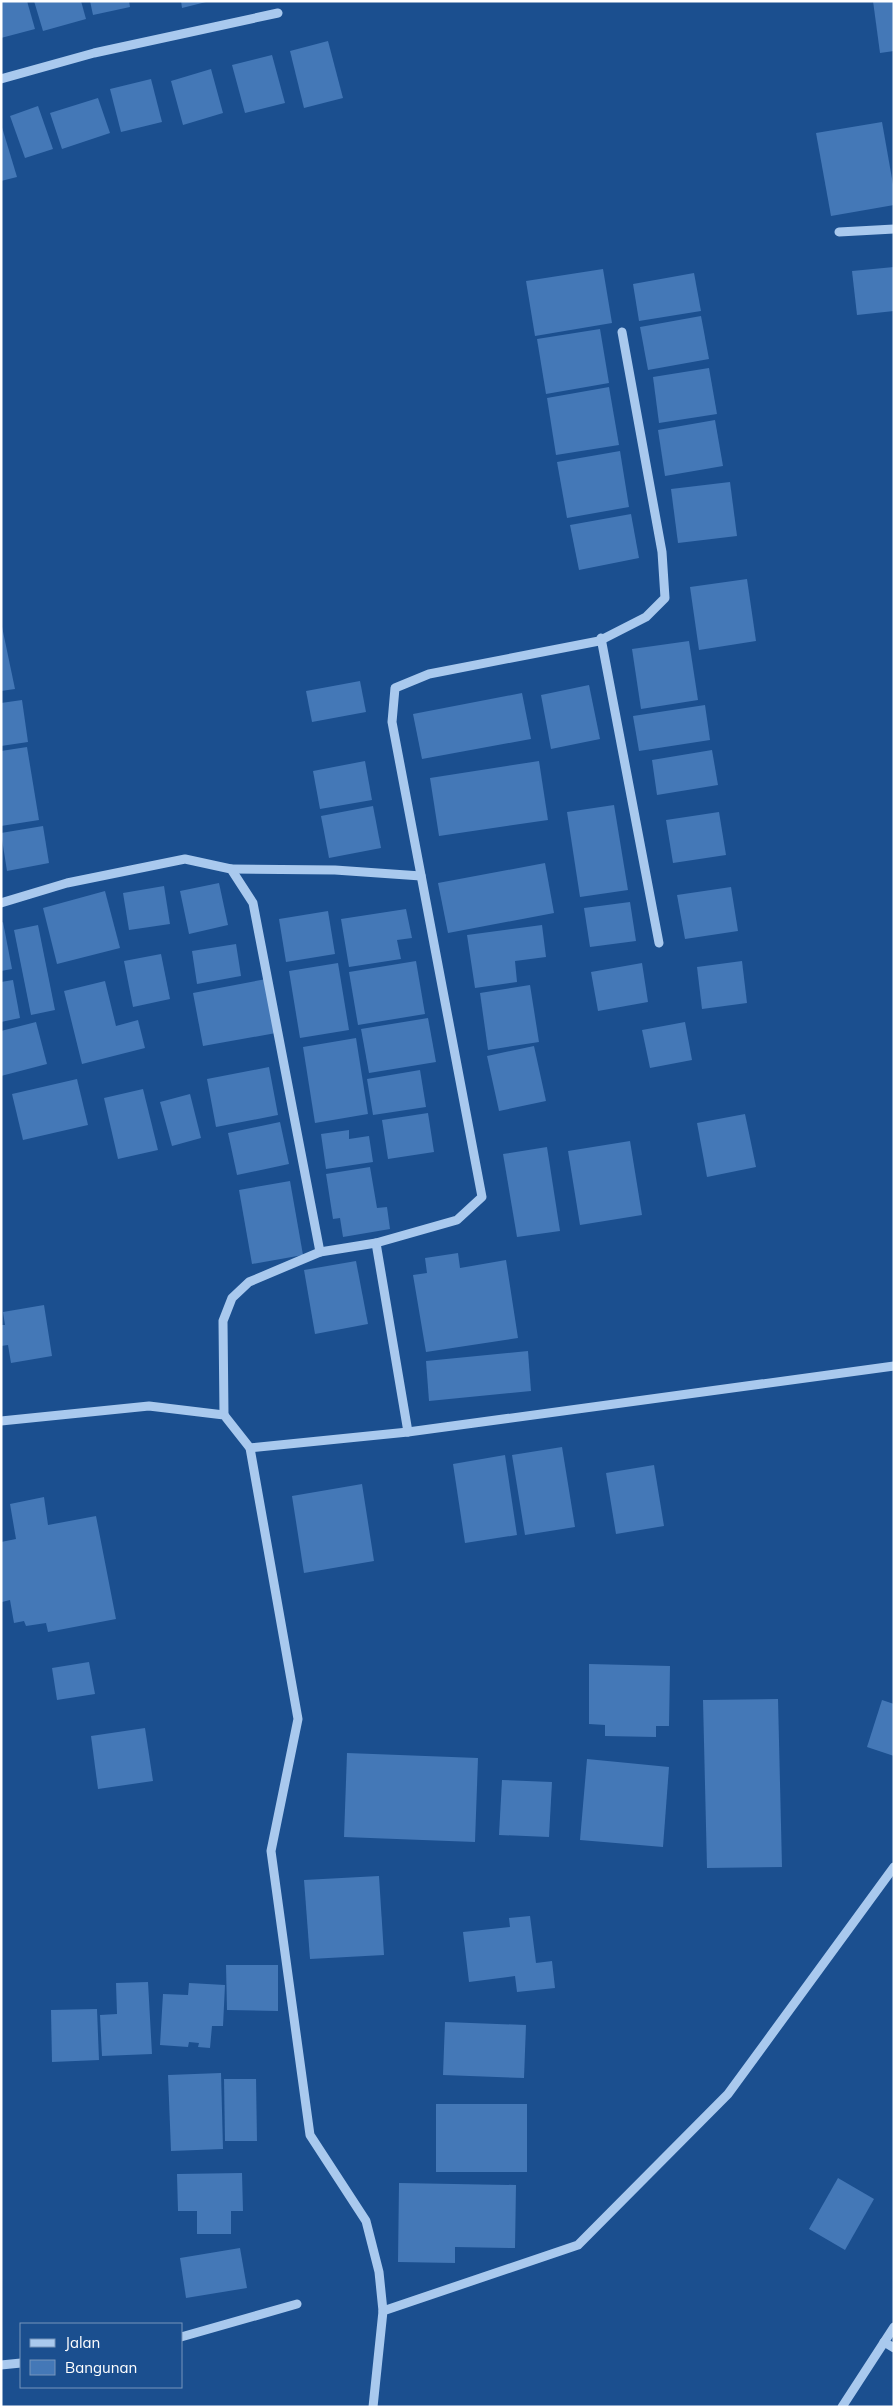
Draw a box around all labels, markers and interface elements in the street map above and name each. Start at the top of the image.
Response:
legend [20,2323,182,2388]
text: Jalan [65,2333,100,2352]
text: Bangunan [65,2358,137,2377]

